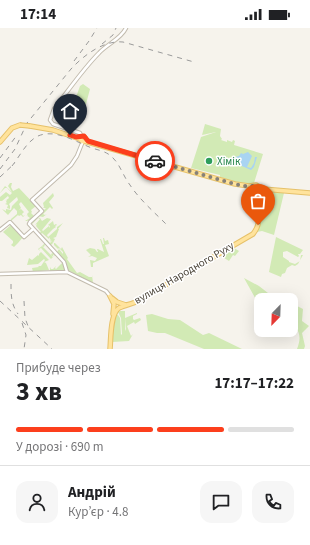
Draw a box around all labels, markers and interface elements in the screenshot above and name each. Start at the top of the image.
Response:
text: 17:14 [20,4,56,25]
pin [53,94,87,135]
icon: home [59,100,81,122]
courier [135,141,175,181]
icon: car [144,150,166,172]
place label: Хімік [217,154,241,169]
marker: Хімік [204,156,214,166]
pin [241,184,275,225]
icon: bag [247,190,269,212]
street label: вулиця Народного Руху [131,238,237,308]
north arrow [254,293,298,337]
map controls [254,293,298,337]
text: Прибуде через [16,359,101,377]
text: 3 хв [16,373,62,410]
text: 17:17–17:22 [214,373,294,394]
text: У дорозі · 690 m [16,438,104,456]
button: person [16,481,58,523]
button: chat [200,481,242,523]
button: phone [252,481,294,523]
text: Андрій [68,482,116,503]
text: Кур’єр · 4.8 [68,503,128,521]

